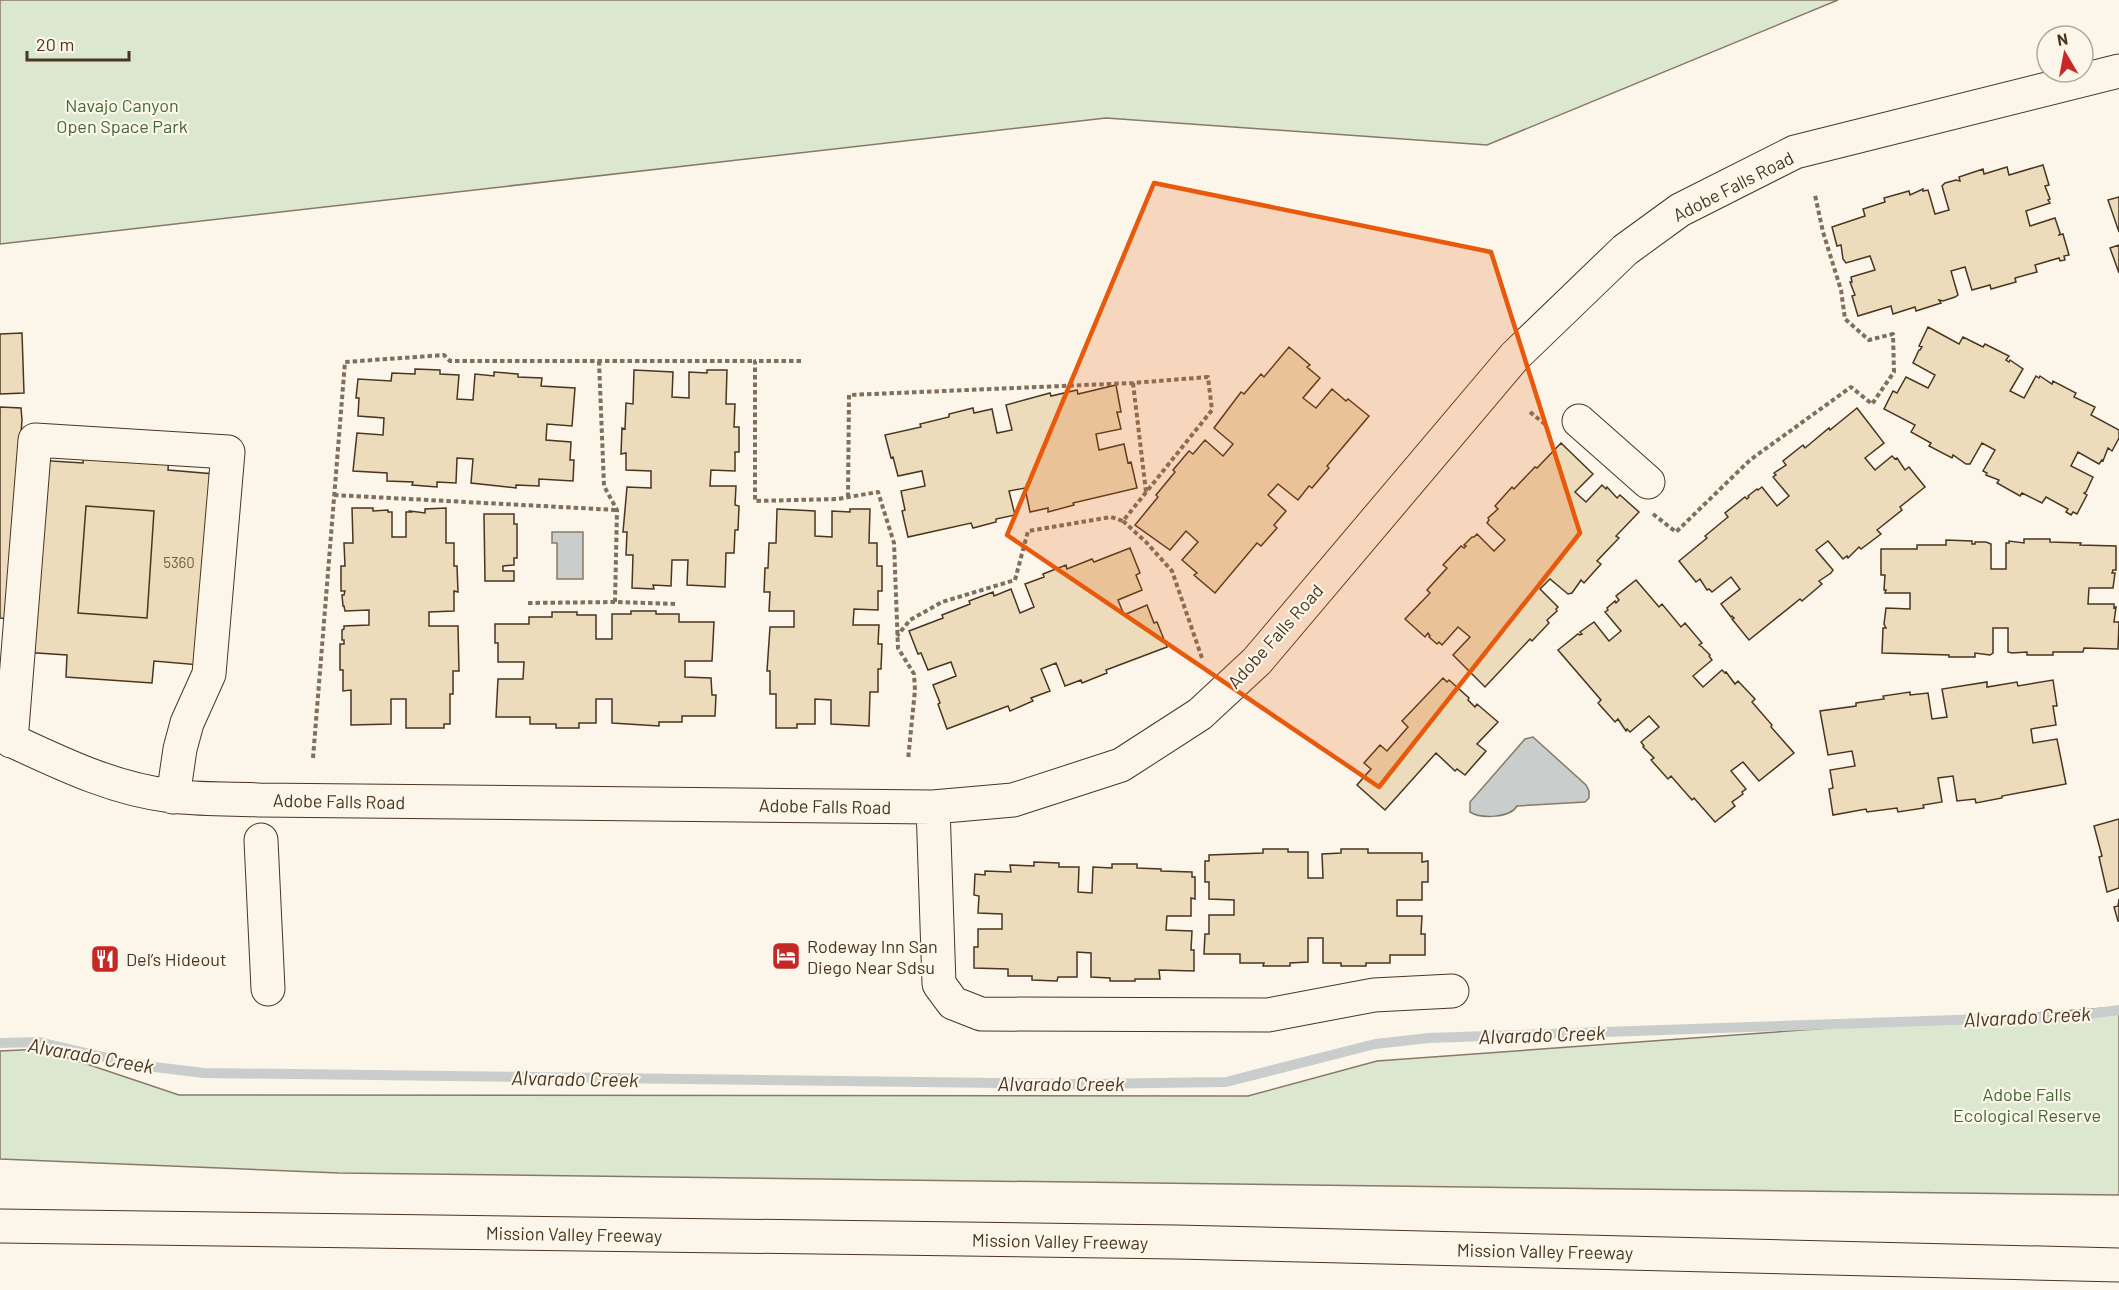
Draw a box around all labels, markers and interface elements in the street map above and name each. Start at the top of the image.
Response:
scale bar [27,24,129,62]
north arrow [2035,24,2095,84]
text: N [2055,28,2069,49]
text: 20 m [36,33,74,55]
park label: Navajo Canyon Open Space Park [56,94,188,137]
street label: Adobe Falls Road [1669,146,1797,226]
house number: 5360 [163,553,195,571]
street label: Adobe Falls Road [1223,579,1327,693]
street label: Adobe Falls Road [273,789,405,813]
street label: Adobe Falls Road [759,794,891,818]
place label: Rodeway Inn San Diego Near Sdsu [807,935,938,978]
hotel icon: Rodeway Inn San Diego Near Sdsu [770,940,802,972]
restaurant icon: Del’s Hideout [89,943,121,975]
place label: Del’s Hideout [126,948,226,970]
water label: Alvarado Creek [1963,1001,2091,1031]
water label: Alvarado Creek [1478,1020,1606,1048]
water label: Alvarado Creek [26,1032,156,1078]
water label: Alvarado Creek [511,1065,639,1091]
water label: Alvarado Creek [997,1071,1125,1095]
park label: Adobe Falls Ecological Reserve [1953,1083,2101,1126]
street label: Mission Valley Freeway [486,1221,662,1247]
street label: Mission Valley Freeway [972,1228,1148,1254]
street label: Mission Valley Freeway [1457,1238,1633,1264]

